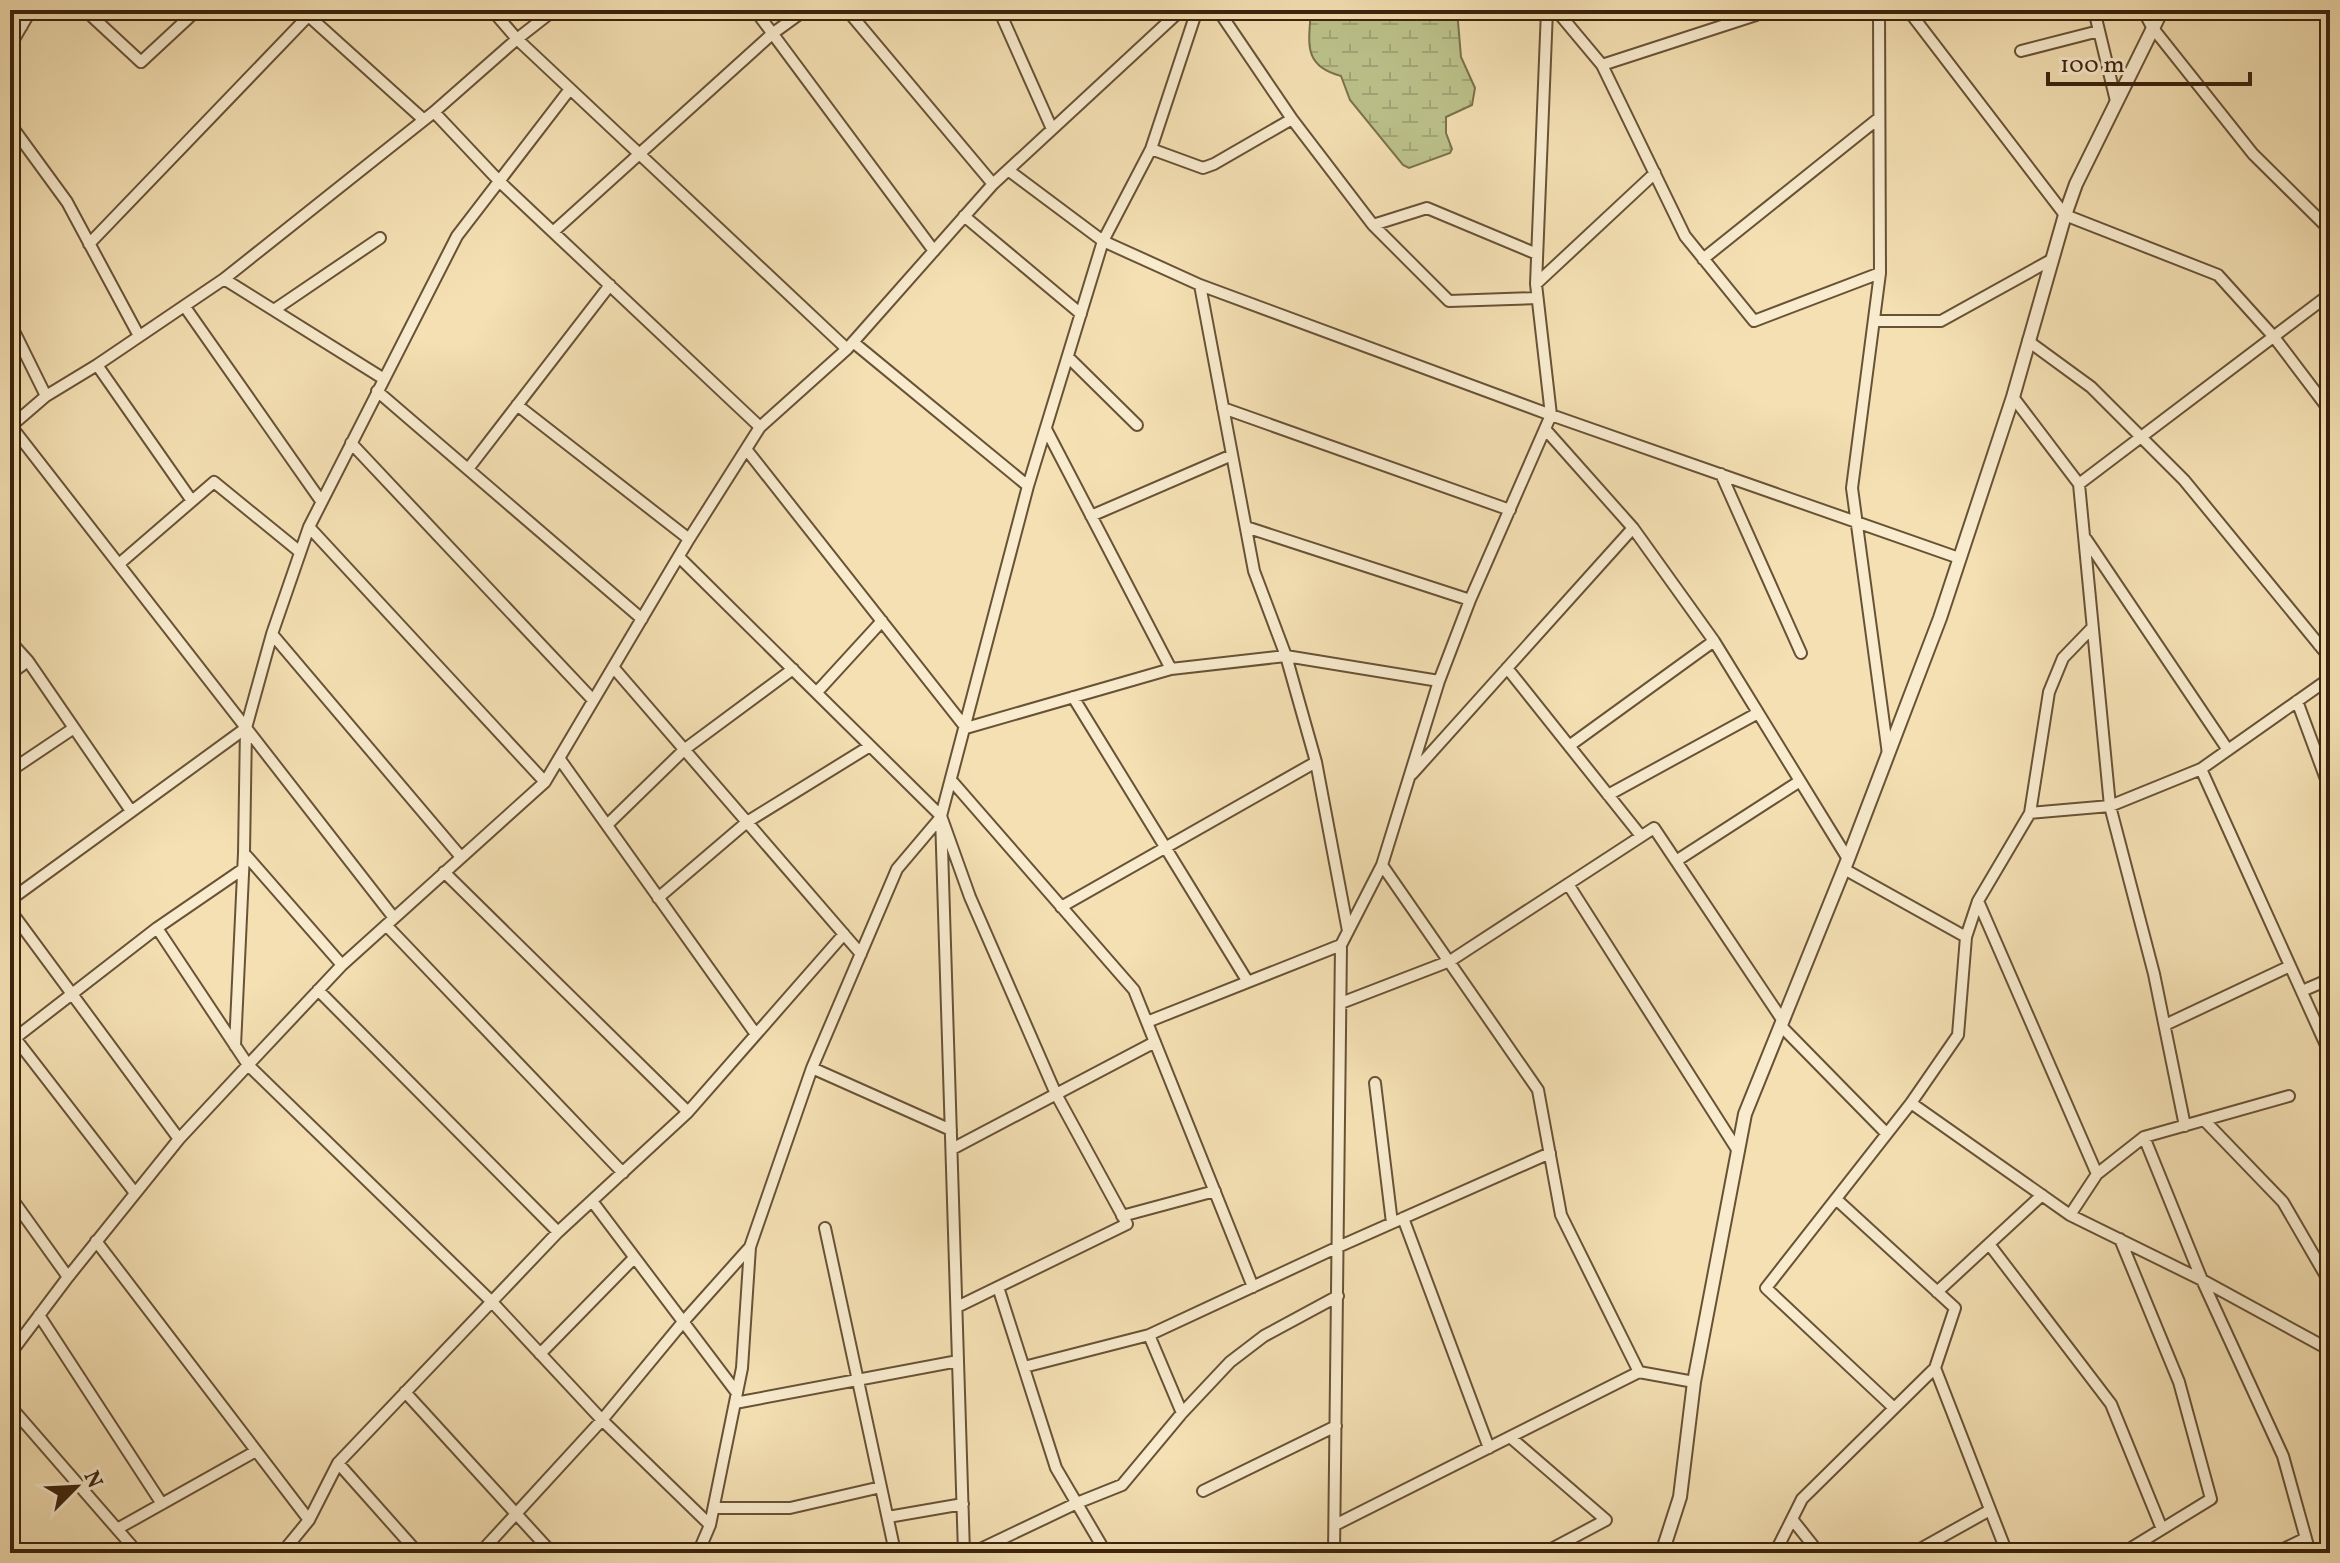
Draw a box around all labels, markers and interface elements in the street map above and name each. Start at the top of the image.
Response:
scale bar [2048,36,2250,86]
text: 100 m [2060,49,2125,83]
north arrow [36,1447,116,1527]
text: N [75,1466,109,1494]

